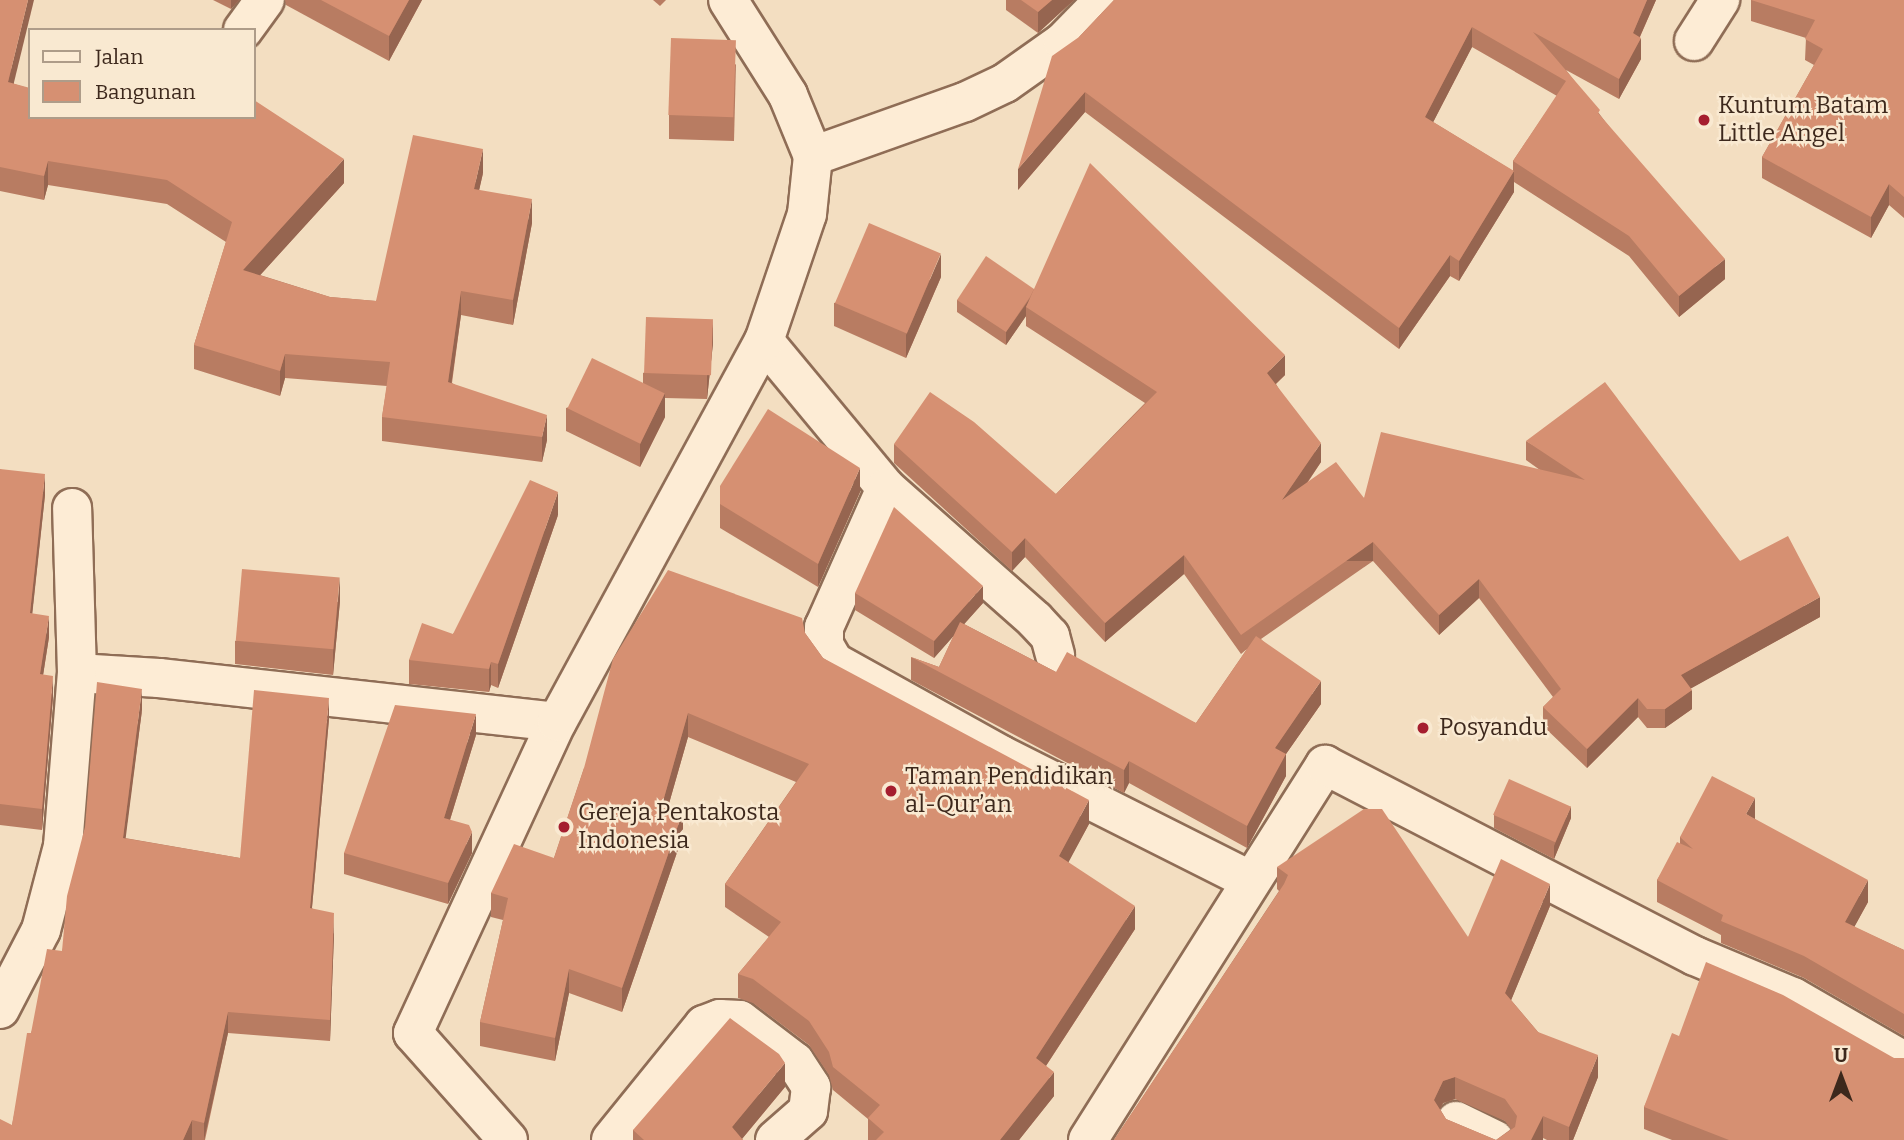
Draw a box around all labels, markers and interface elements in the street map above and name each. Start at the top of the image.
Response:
legend [28,28,256,119]
text: Jalan [95,44,144,70]
text: Bangunan [95,79,196,105]
place label: Kuntum Batam Little Angel [1718,92,1888,148]
marker: Kuntum Batam Little Angel [1696,112,1712,128]
place label: Posyandu [1439,714,1547,742]
marker: Posyandu [1413,718,1433,738]
place label: Taman Pendidikan al-Qur’an [905,763,1113,819]
marker: Taman Pendidikan al-Qur’an [883,783,899,799]
place label: Gereja Pentakosta Indonesia [578,799,779,855]
marker: Gereja Pentakosta Indonesia [556,819,572,835]
north arrow [1806,1042,1876,1112]
text: U [1834,1044,1848,1067]

